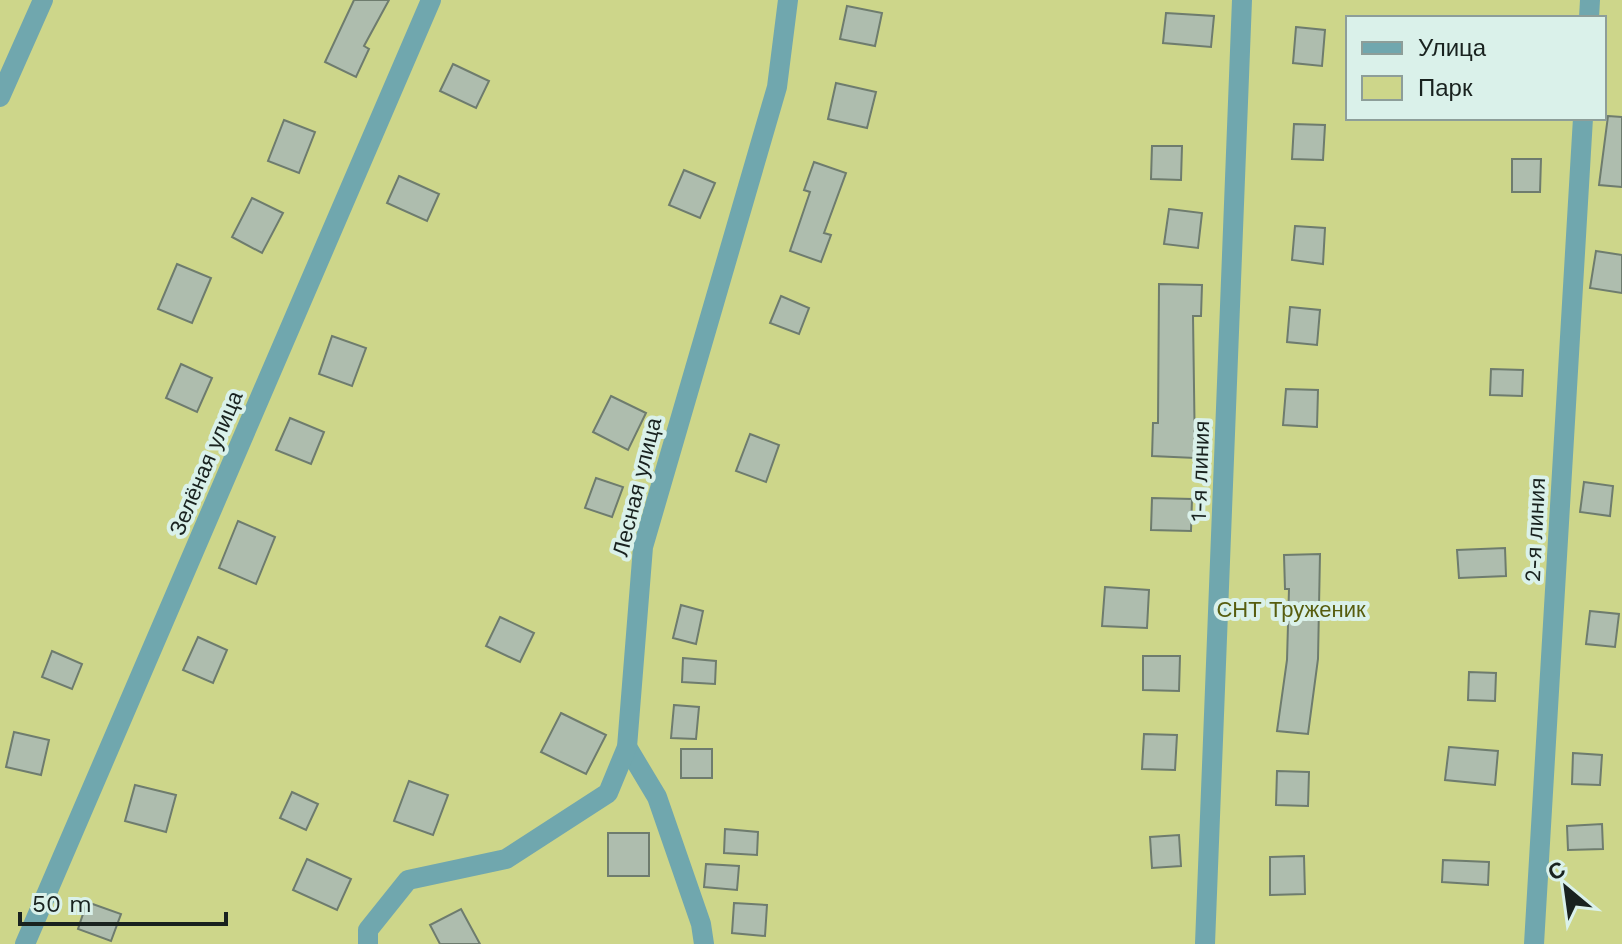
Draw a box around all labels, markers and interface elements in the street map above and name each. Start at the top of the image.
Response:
legend [1346,16,1606,120]
text: Улица [1418,34,1487,62]
text: Парк [1418,74,1473,102]
street label: Зелёная улица [164,386,248,539]
street label: Лесная улица [608,414,666,559]
street label: 1-я линия [1186,420,1214,522]
street label: 2-я линия [1520,477,1550,583]
park label: СНТ Труженик [1216,597,1366,622]
north arrow [1526,848,1606,928]
text: С [1544,856,1570,886]
scale bar [20,876,226,926]
text: 50 m [32,890,92,918]

